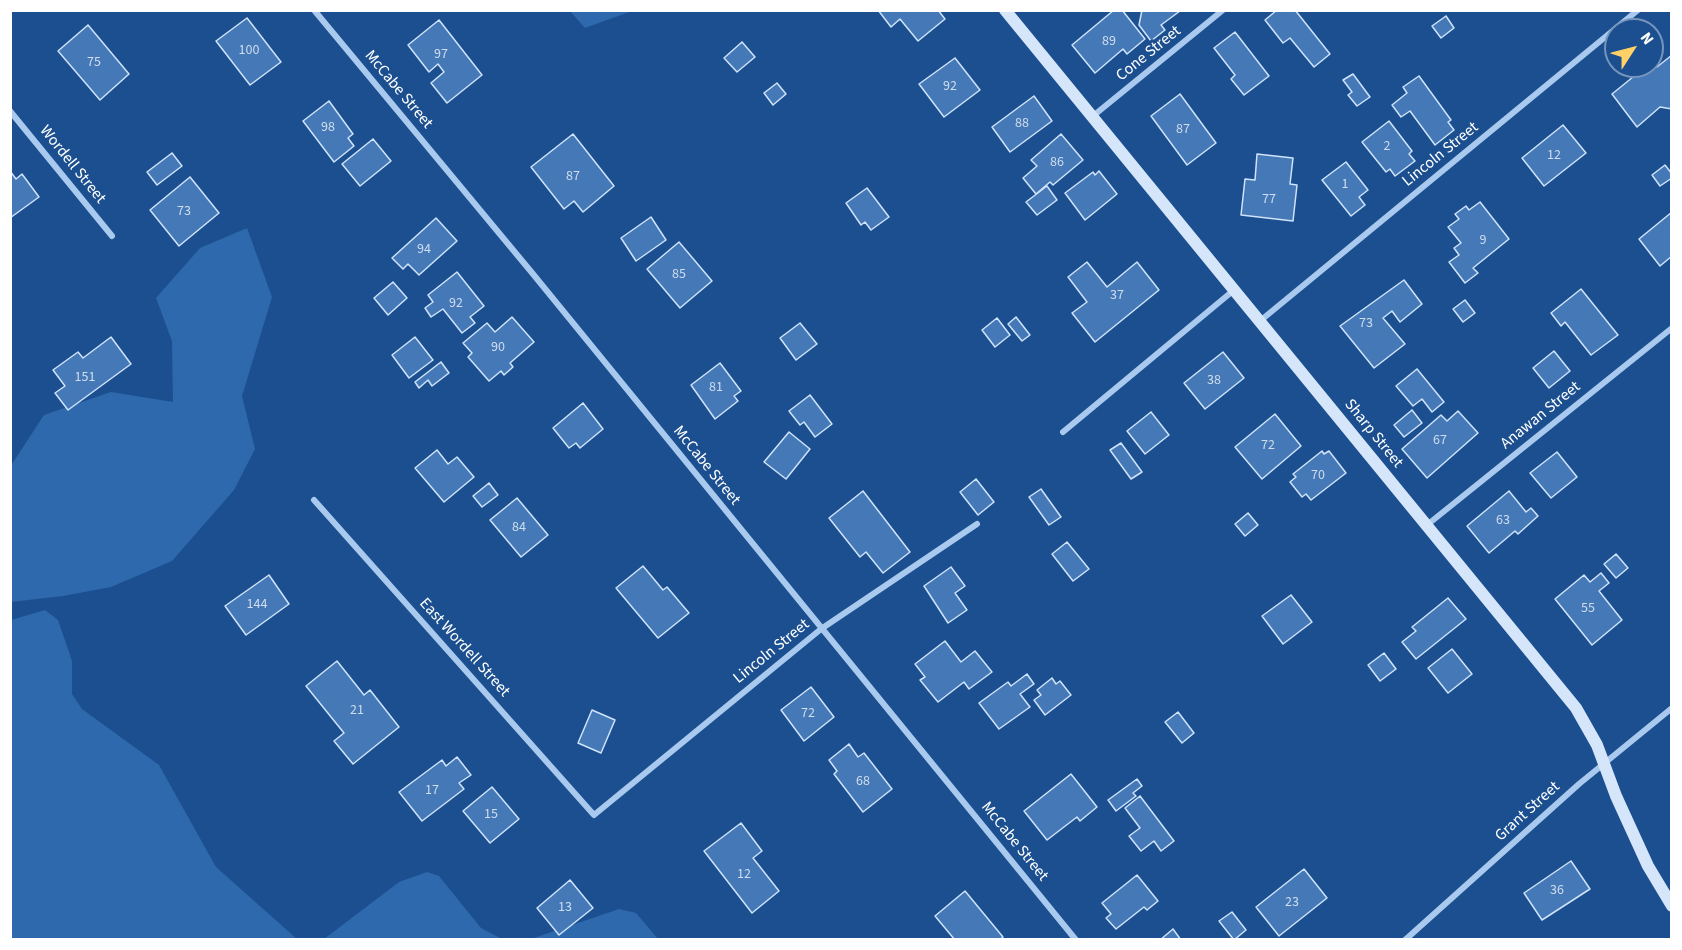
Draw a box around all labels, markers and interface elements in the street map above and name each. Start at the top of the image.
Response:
north arrow [1604,18,1664,78]
street label: Cone Street [1113,22,1185,86]
text: N [1635,28,1659,49]
house number: 89 [1102,34,1116,50]
house number: 100 [239,43,259,59]
street label: McCabe Street [360,47,436,133]
house number: 97 [434,47,448,63]
house number: 75 [87,55,101,71]
house number: 92 [943,79,957,95]
house number: 88 [1015,116,1029,132]
street label: Lincoln Street [1399,119,1483,191]
house number: 98 [321,120,335,136]
street label: Wordell Street [35,122,109,208]
house number: 87 [1176,122,1190,138]
house number: 2 [1384,139,1390,155]
house number: 12 [1547,148,1561,164]
house number: 86 [1050,155,1064,171]
house number: 87 [566,169,580,185]
house number: 1 [1342,177,1348,193]
house number: 77 [1262,192,1276,208]
house number: 73 [177,204,191,220]
house number: 9 [1480,233,1486,249]
house number: 94 [417,242,431,258]
house number: 85 [672,267,686,283]
house number: 37 [1110,288,1124,304]
house number: 92 [449,296,463,312]
house number: 73 [1359,316,1373,332]
house number: 90 [491,340,505,356]
house number: 151 [75,370,95,386]
house number: 38 [1207,373,1221,389]
street label: Anawan Street [1497,378,1585,454]
house number: 81 [709,380,723,396]
street label: Sharp Street [1339,396,1407,472]
street label: McCabe Street [668,423,744,509]
house number: 67 [1433,433,1447,449]
house number: 72 [1261,438,1275,454]
house number: 70 [1311,468,1325,484]
house number: 63 [1496,513,1510,529]
house number: 84 [512,520,526,536]
street label: East Wordell Street [415,595,513,701]
house number: 144 [247,597,267,613]
house number: 55 [1581,601,1595,617]
street label: Lincoln Street [730,616,814,688]
house number: 21 [350,703,364,719]
house number: 72 [801,706,815,722]
house number: 68 [856,774,870,790]
street label: Grant Street [1492,778,1564,846]
house number: 17 [425,783,439,799]
street label: McCabe Street [976,799,1052,885]
house number: 15 [484,807,498,823]
house number: 12 [737,867,751,883]
house number: 36 [1550,883,1564,899]
house number: 23 [1285,895,1299,911]
house number: 13 [558,900,572,916]

